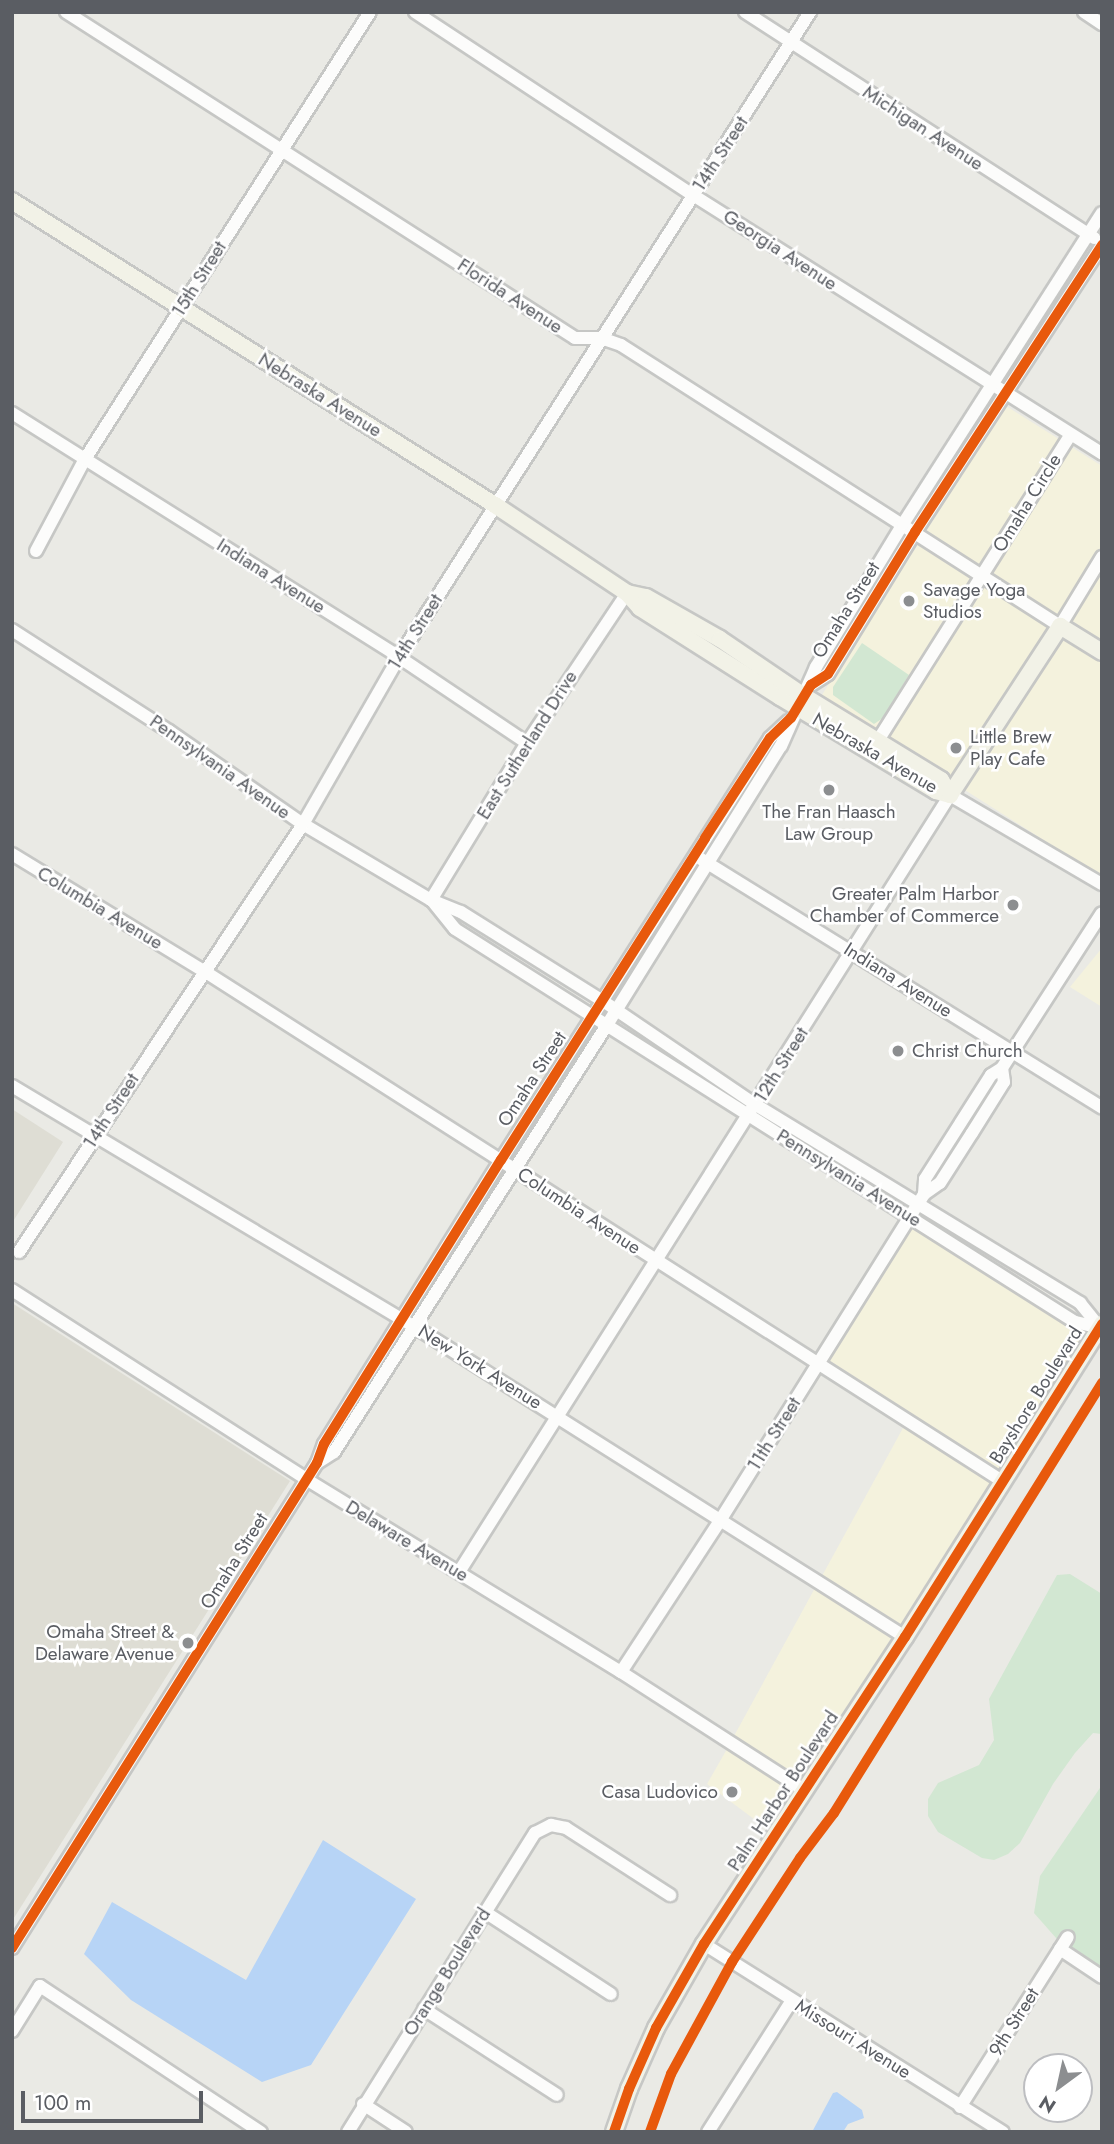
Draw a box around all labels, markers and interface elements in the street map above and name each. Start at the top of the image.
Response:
street label: Michigan Avenue [858,81,988,175]
street label: 14th Street [687,112,753,196]
street label: Georgia Avenue [719,205,841,295]
street label: 15th Street [167,237,231,321]
street label: Florida Avenue [453,254,567,338]
street label: Nebraska Avenue [254,348,386,442]
street label: Omaha Circle [988,450,1066,556]
street label: Indiana Avenue [213,534,329,618]
street label: Omaha Street [807,558,885,662]
place label: Savage Yoga Studios [923,579,1025,623]
street label: 14th Street [383,590,447,674]
marker: Savage Yoga Studios [901,593,917,609]
street label: East Sutherland Drive [472,666,582,824]
street label: Nebraska Avenue [808,708,942,798]
street label: Pennsylvania Avenue [145,710,295,824]
place label: Little Brew Play Cafe [970,726,1052,770]
marker: Little Brew Play Cafe [948,740,964,756]
marker: The Fran Haasch Law Group [821,782,837,798]
place label: The Fran Haasch Law Group [762,801,896,845]
street label: Columbia Avenue [33,862,167,954]
place label: Greater Palm Harbor Chamber of Commerce [810,883,999,927]
marker: Greater Palm Harbor Chamber of Commerce [1005,897,1021,913]
street label: Indiana Avenue [840,938,956,1022]
street label: 12th Street [749,1023,813,1107]
street label: Omaha Street [493,1027,571,1131]
place label: Christ Church [912,1040,1023,1062]
marker: Christ Church [890,1043,906,1059]
street label: 14th Street [78,1069,144,1153]
street label: Pennsylvania Avenue [772,1124,926,1232]
street label: Columbia Avenue [513,1163,645,1259]
street label: New York Avenue [414,1320,546,1414]
street label: Bayshore Boulevard [985,1322,1087,1468]
street label: 11th Street [742,1393,806,1475]
street label: Delaware Avenue [342,1495,472,1587]
street label: Omaha Street [195,1509,273,1613]
place label: Omaha Street & Delaware Avenue [35,1621,174,1665]
marker: Omaha Street & Delaware Avenue [180,1635,196,1651]
street label: Palm Harbor Boulevard [723,1707,843,1875]
place label: Casa Ludovico [602,1781,718,1803]
marker: Casa Ludovico [724,1784,740,1800]
street label: Orange Boulevard [398,1904,496,2040]
street label: 9th Street [984,1984,1044,2060]
street label: Missouri Avenue [791,1994,915,2084]
north arrow [1023,2053,1093,2123]
scale bar [24,2078,206,2122]
text: 100 m [34,2088,91,2118]
text: N [1034,2089,1061,2120]

